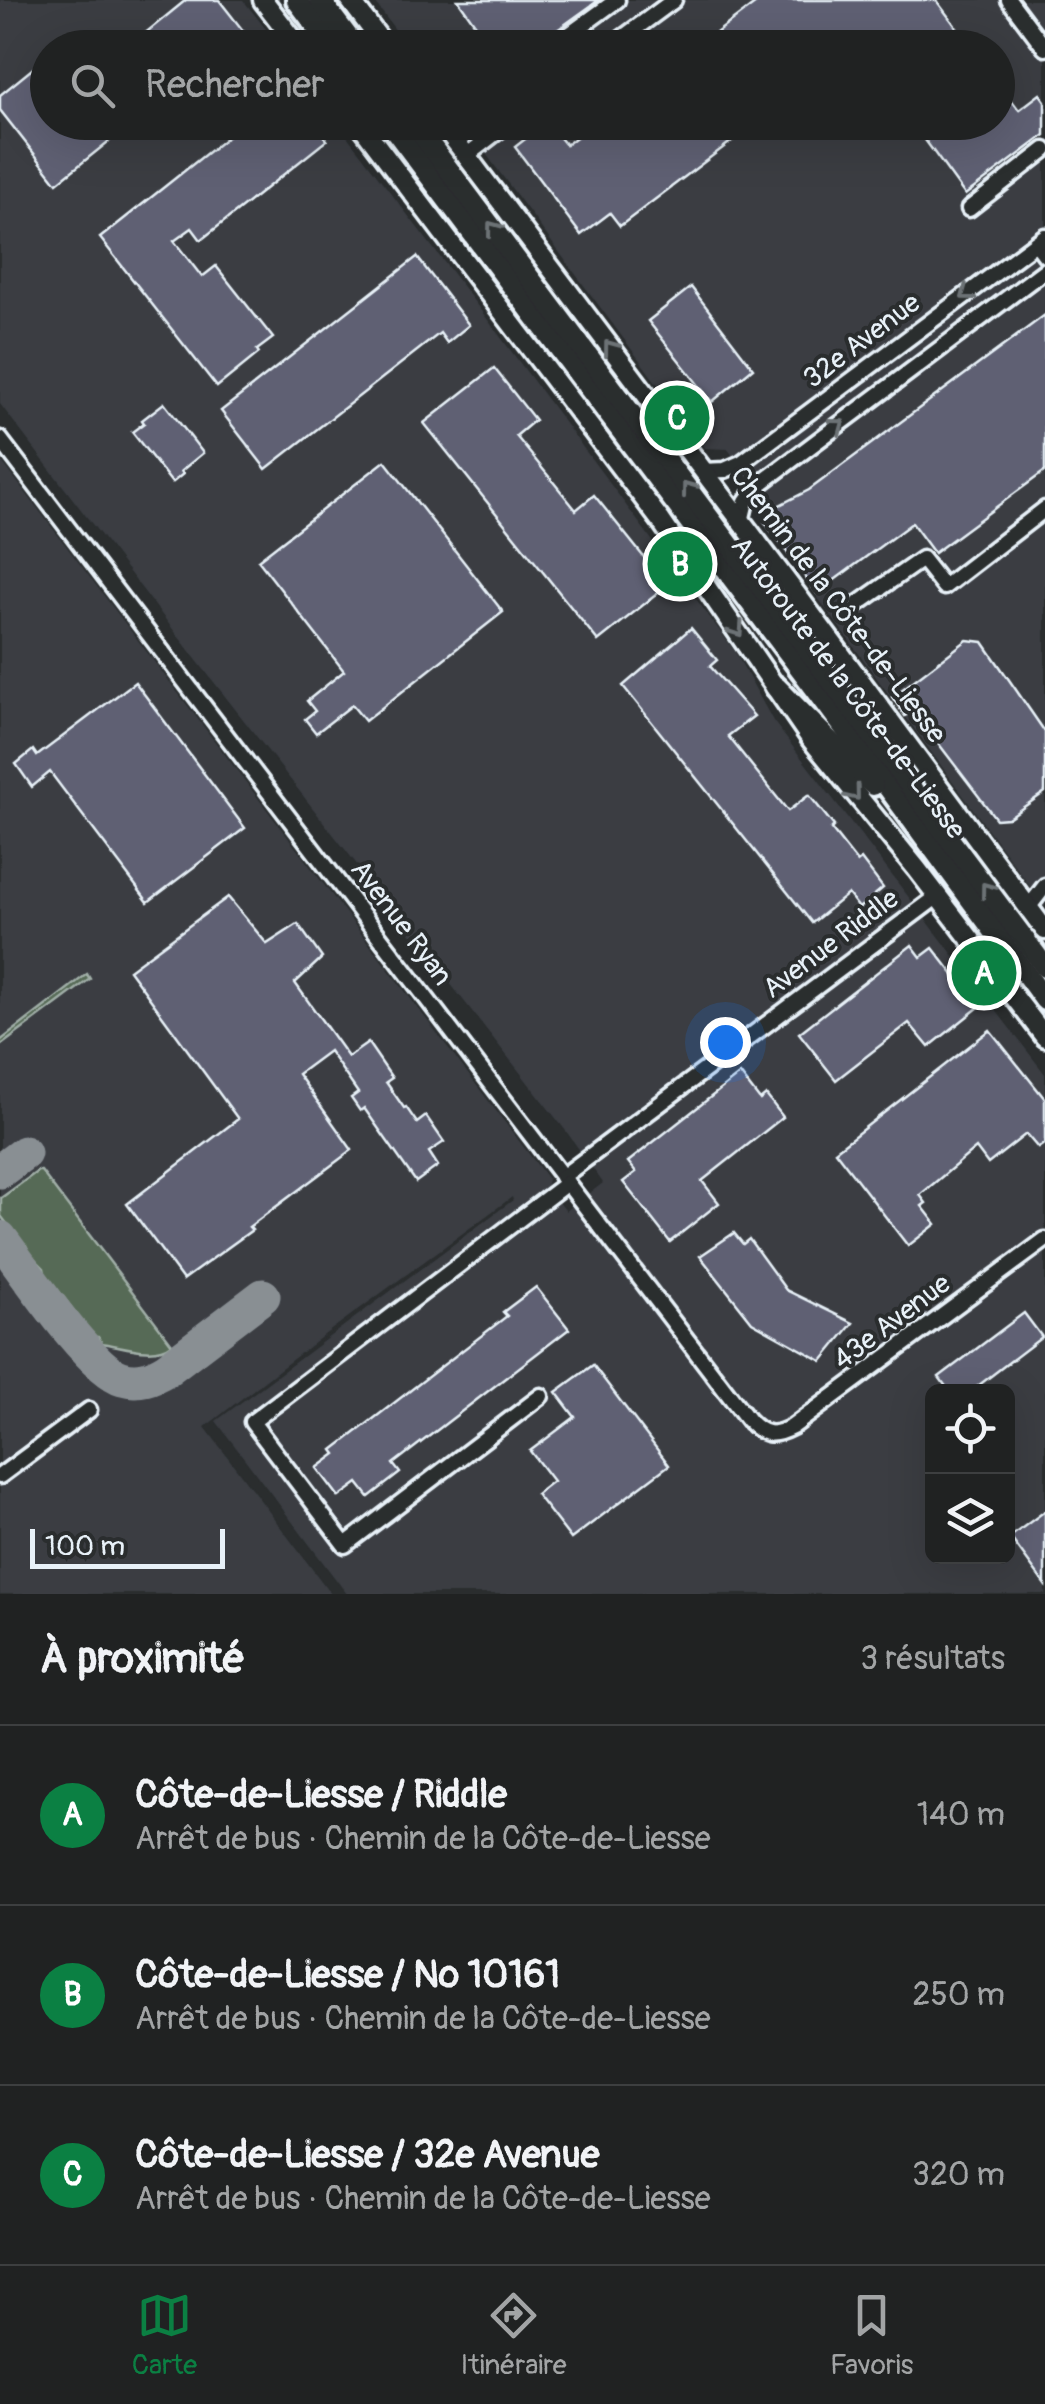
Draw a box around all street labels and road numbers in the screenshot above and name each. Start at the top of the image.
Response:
street label: 32e Avenue [797,286,927,396]
street label: Chemin de la Côte-de-Liesse [722,460,954,751]
street label: Autoroute de la Côte-de-Liesse [723,530,973,846]
street label: Avenue Ryan [342,853,460,993]
street label: Avenue Riddle [756,881,906,1007]
street label: 43e Avenue [826,1266,958,1377]

